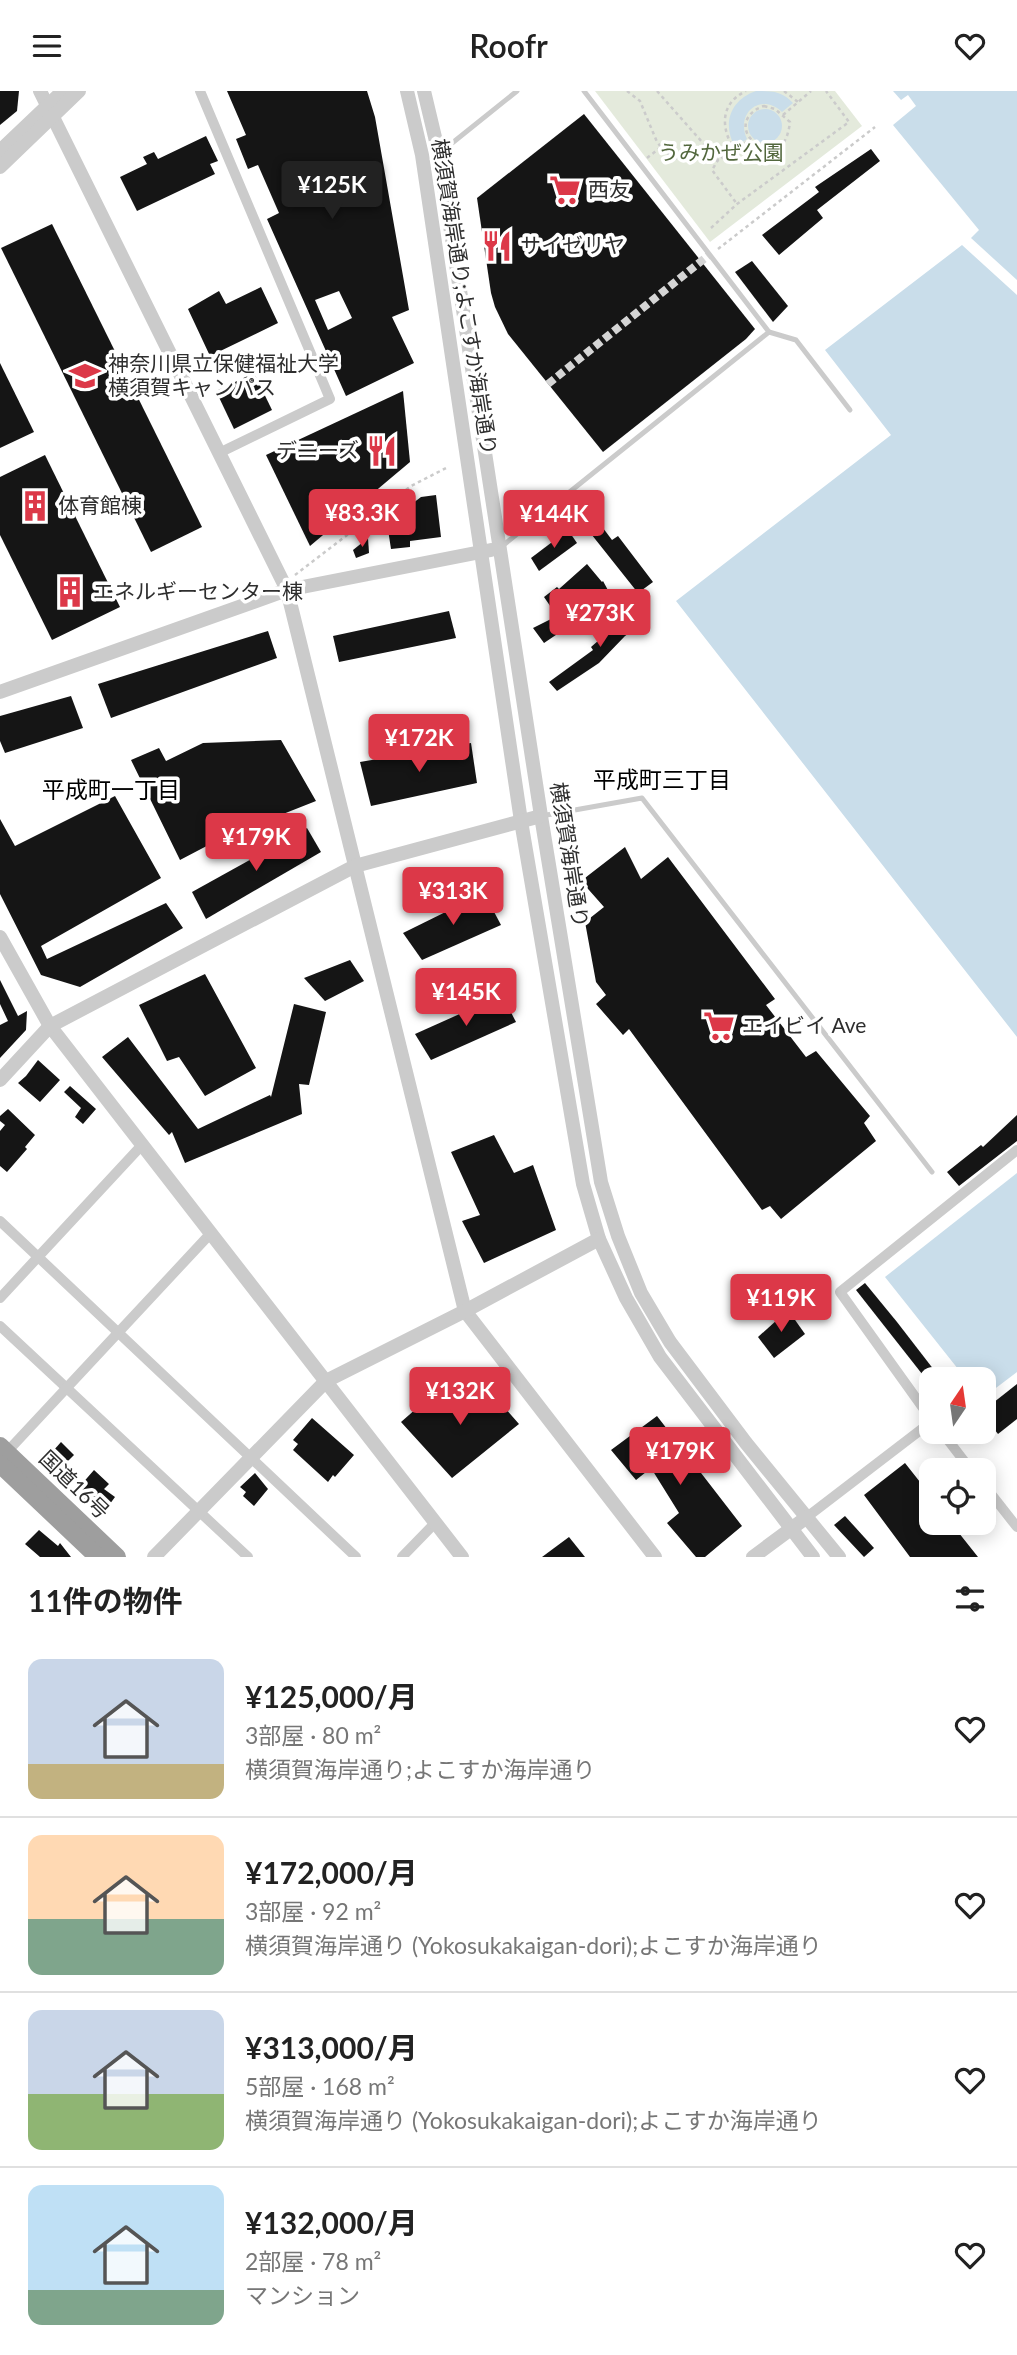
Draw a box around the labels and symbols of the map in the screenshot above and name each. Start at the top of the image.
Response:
street label: 横須賀海岸通り;よこすか海岸通り [428,137,503,457]
park label: うみかぜ公園 [658,139,784,164]
pin: ¥125K [283,162,381,221]
supermarket icon: 西友 [548,173,582,207]
place label: 西友 [588,176,630,201]
restaurant icon: サイゼリヤ [480,229,514,263]
place label: サイゼリヤ [520,232,625,257]
place label: 神奈川県立保健福祉大学 横須賀キャンパス [108,350,339,399]
school or university icon: 神奈川県立保健福祉大学 横須賀キャンパス [68,359,102,393]
restaurant icon: デニーズ [365,434,399,468]
place label: デニーズ [276,437,359,462]
building icon: 体育館棟 [18,489,52,523]
pin: ¥83.3K [305,489,419,549]
pin: ¥144K [505,491,603,550]
place label: 体育館棟 [58,492,142,517]
building icon: エネルギーセンター棟 [53,575,87,609]
place label: エネルギーセンター棟 [93,578,303,603]
pin: ¥273K [551,589,649,649]
pin: ¥172K [370,715,468,774]
district label: 平成町三丁目 [593,765,731,793]
district label: 平成町一丁目 [42,775,180,803]
street label: 横須賀海岸通り [547,780,594,929]
pin: ¥179K [207,813,305,873]
pin: ¥313K [404,867,502,927]
pin: ¥145K [417,969,515,1028]
supermarket icon: エイビイ Ave [702,1009,736,1043]
place label: エイビイ Ave [742,1012,866,1037]
pin: ¥119K [732,1275,830,1334]
pin: ¥132K [411,1367,509,1427]
north arrow [919,1367,996,1444]
pin: ¥179K [631,1427,729,1487]
street label: 国道16号 [35,1445,115,1523]

